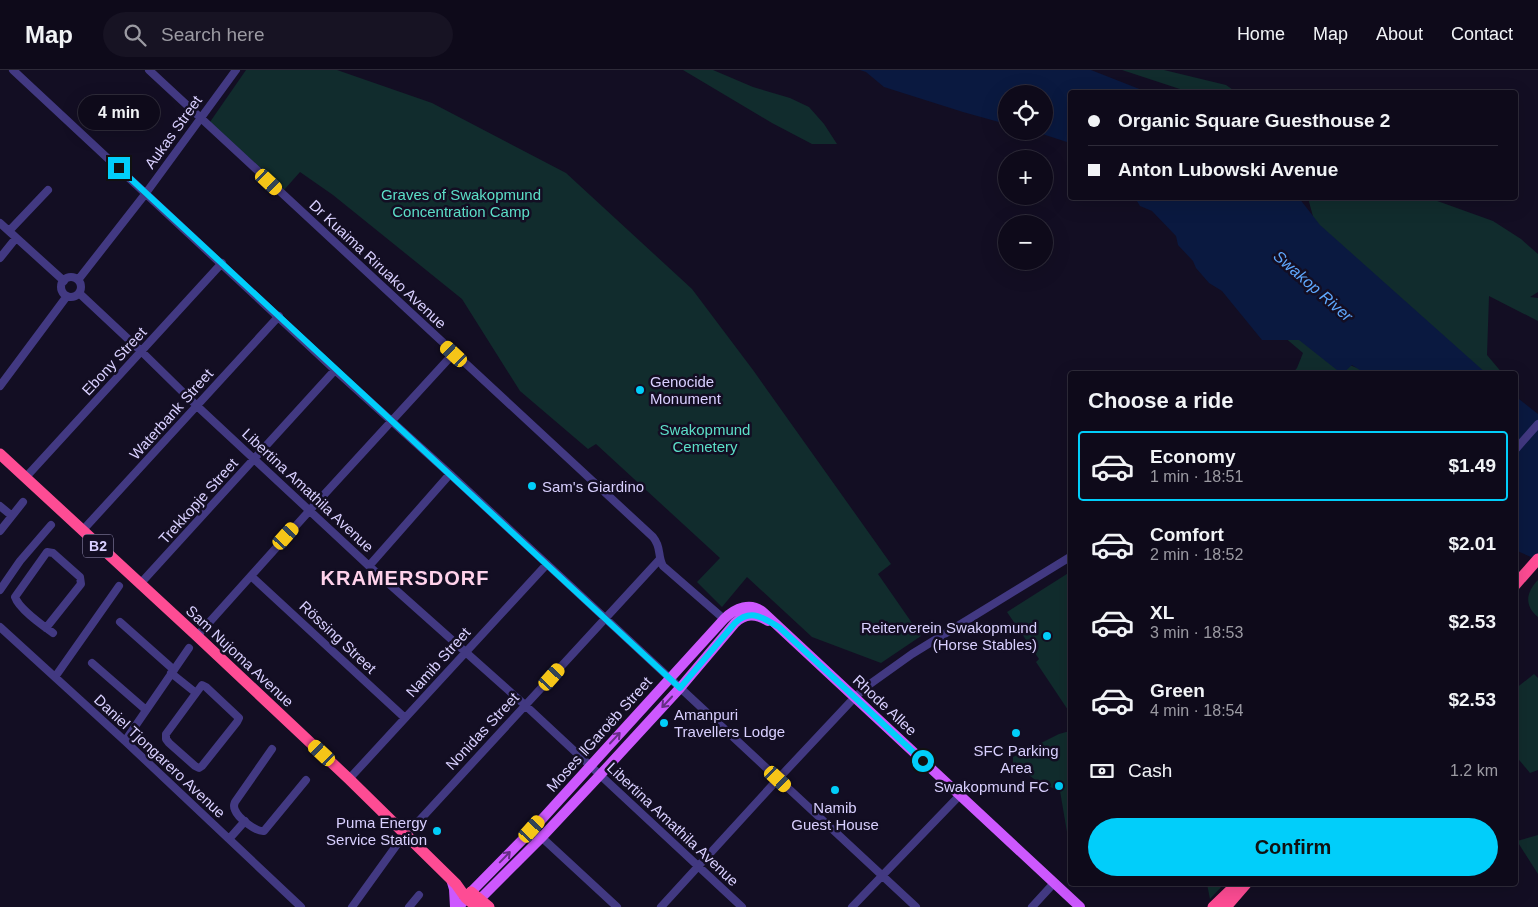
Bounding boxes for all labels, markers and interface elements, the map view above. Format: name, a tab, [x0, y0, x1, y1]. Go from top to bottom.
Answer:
search box	[103, 12, 453, 57]
text: Map	[25, 21, 73, 48]
icon: search	[121, 21, 149, 49]
text: Search here	[161, 24, 265, 45]
text: Home	[1237, 24, 1285, 44]
text: Map	[1313, 24, 1348, 44]
text: About	[1376, 24, 1423, 44]
text: Contact	[1451, 24, 1513, 44]
map controls	[998, 85, 1053, 270]
button: locate	[998, 85, 1053, 140]
street label: Aukas Street	[141, 92, 206, 172]
callout: 4 min	[78, 96, 160, 131]
text: 4 min	[98, 104, 140, 121]
text: Organic Square Guesthouse 2	[1118, 110, 1390, 131]
button: +	[998, 150, 1053, 205]
route end	[108, 157, 130, 179]
text: Anton Lubowski Avenue	[1118, 159, 1338, 180]
car	[252, 166, 285, 198]
park label: Graves of Swakopmund Concentration Camp	[381, 186, 541, 220]
street label: Dr Kuaima Riruako Avenue	[306, 196, 450, 332]
button: −	[998, 215, 1053, 270]
water label: Swakop River	[1270, 247, 1356, 325]
street label: Ebony Street	[78, 323, 150, 399]
car	[437, 338, 470, 370]
street label: Waterbank Street	[126, 365, 217, 463]
place label: Genocide Monument	[650, 373, 722, 407]
marker: Genocide Monument	[634, 384, 646, 396]
text: Choose a ride	[1088, 388, 1233, 413]
park label: Swakopmund Cemetery	[660, 421, 750, 455]
street label: Libertina Amathila Avenue	[239, 425, 377, 555]
icon: car	[1090, 444, 1135, 489]
text: Economy	[1150, 446, 1236, 467]
street label: Trekkopje Street	[155, 454, 242, 547]
text: $1.49	[1448, 455, 1496, 476]
text: 1 min · 18:51	[1150, 468, 1243, 485]
place label: Sam's Giardino	[542, 478, 644, 495]
marker: Sam's Giardino	[526, 480, 538, 492]
car	[270, 520, 301, 552]
icon: car	[1090, 522, 1135, 567]
text: Comfort	[1150, 524, 1224, 545]
text: $2.01	[1448, 533, 1496, 554]
road number: B2	[83, 534, 113, 558]
text: 2 min · 18:52	[1150, 546, 1243, 563]
district label: KRAMERSDORF	[321, 567, 489, 589]
street label: Rössing Street	[296, 597, 380, 677]
icon: car	[1090, 600, 1135, 645]
street label: Sam Nujoma Avenue	[183, 602, 297, 710]
text: XL	[1150, 602, 1174, 623]
text: $2.53	[1448, 611, 1496, 632]
place label: Reiterverein Swakopmund (Horse Stables)	[861, 619, 1037, 653]
street label: Namib Street	[402, 623, 474, 700]
text: 3 min · 18:53	[1150, 624, 1243, 641]
marker: Reiterverein Swakopmund (Horse Stables)	[1041, 630, 1053, 642]
car	[536, 661, 567, 693]
street label: Rhode Allee	[850, 671, 920, 739]
street label: Moses ǁGaroëb Street	[543, 672, 656, 795]
icon: car	[1090, 678, 1135, 723]
text: Green	[1150, 680, 1205, 701]
street label: Nonidas Street	[442, 688, 523, 773]
text: $2.53	[1448, 689, 1496, 710]
street label: Daniel Tjongarero Avenue	[91, 691, 229, 821]
one-way arrow	[661, 695, 673, 708]
text: 4 min · 18:54	[1150, 702, 1243, 719]
place label: Amanpuri Travellers Lodge	[674, 706, 785, 740]
marker: Amanpuri Travellers Lodge	[658, 717, 670, 729]
marker: SFC Parking Area	[1010, 727, 1022, 739]
one-way arrow	[610, 732, 621, 745]
car	[305, 737, 338, 769]
place label: SFC Parking Area	[973, 742, 1059, 776]
route start	[912, 750, 934, 772]
icon: cash	[1088, 757, 1116, 785]
street label: Libertina Amathila Avenue	[604, 759, 742, 889]
text: Cash	[1128, 760, 1172, 781]
text: 1.2 km	[1450, 762, 1498, 779]
car	[761, 763, 794, 795]
place label: Swakopmund FC	[934, 778, 1049, 795]
marker: Swakopmund FC	[1053, 780, 1065, 792]
marker: Namib Guest House	[829, 784, 841, 796]
place label: Namib Guest House	[791, 799, 879, 833]
car	[516, 813, 547, 845]
place label: Puma Energy Service Station	[326, 814, 427, 848]
button: Confirm	[1088, 818, 1498, 876]
marker: Puma Energy Service Station	[431, 825, 443, 837]
one-way arrow	[499, 851, 511, 863]

